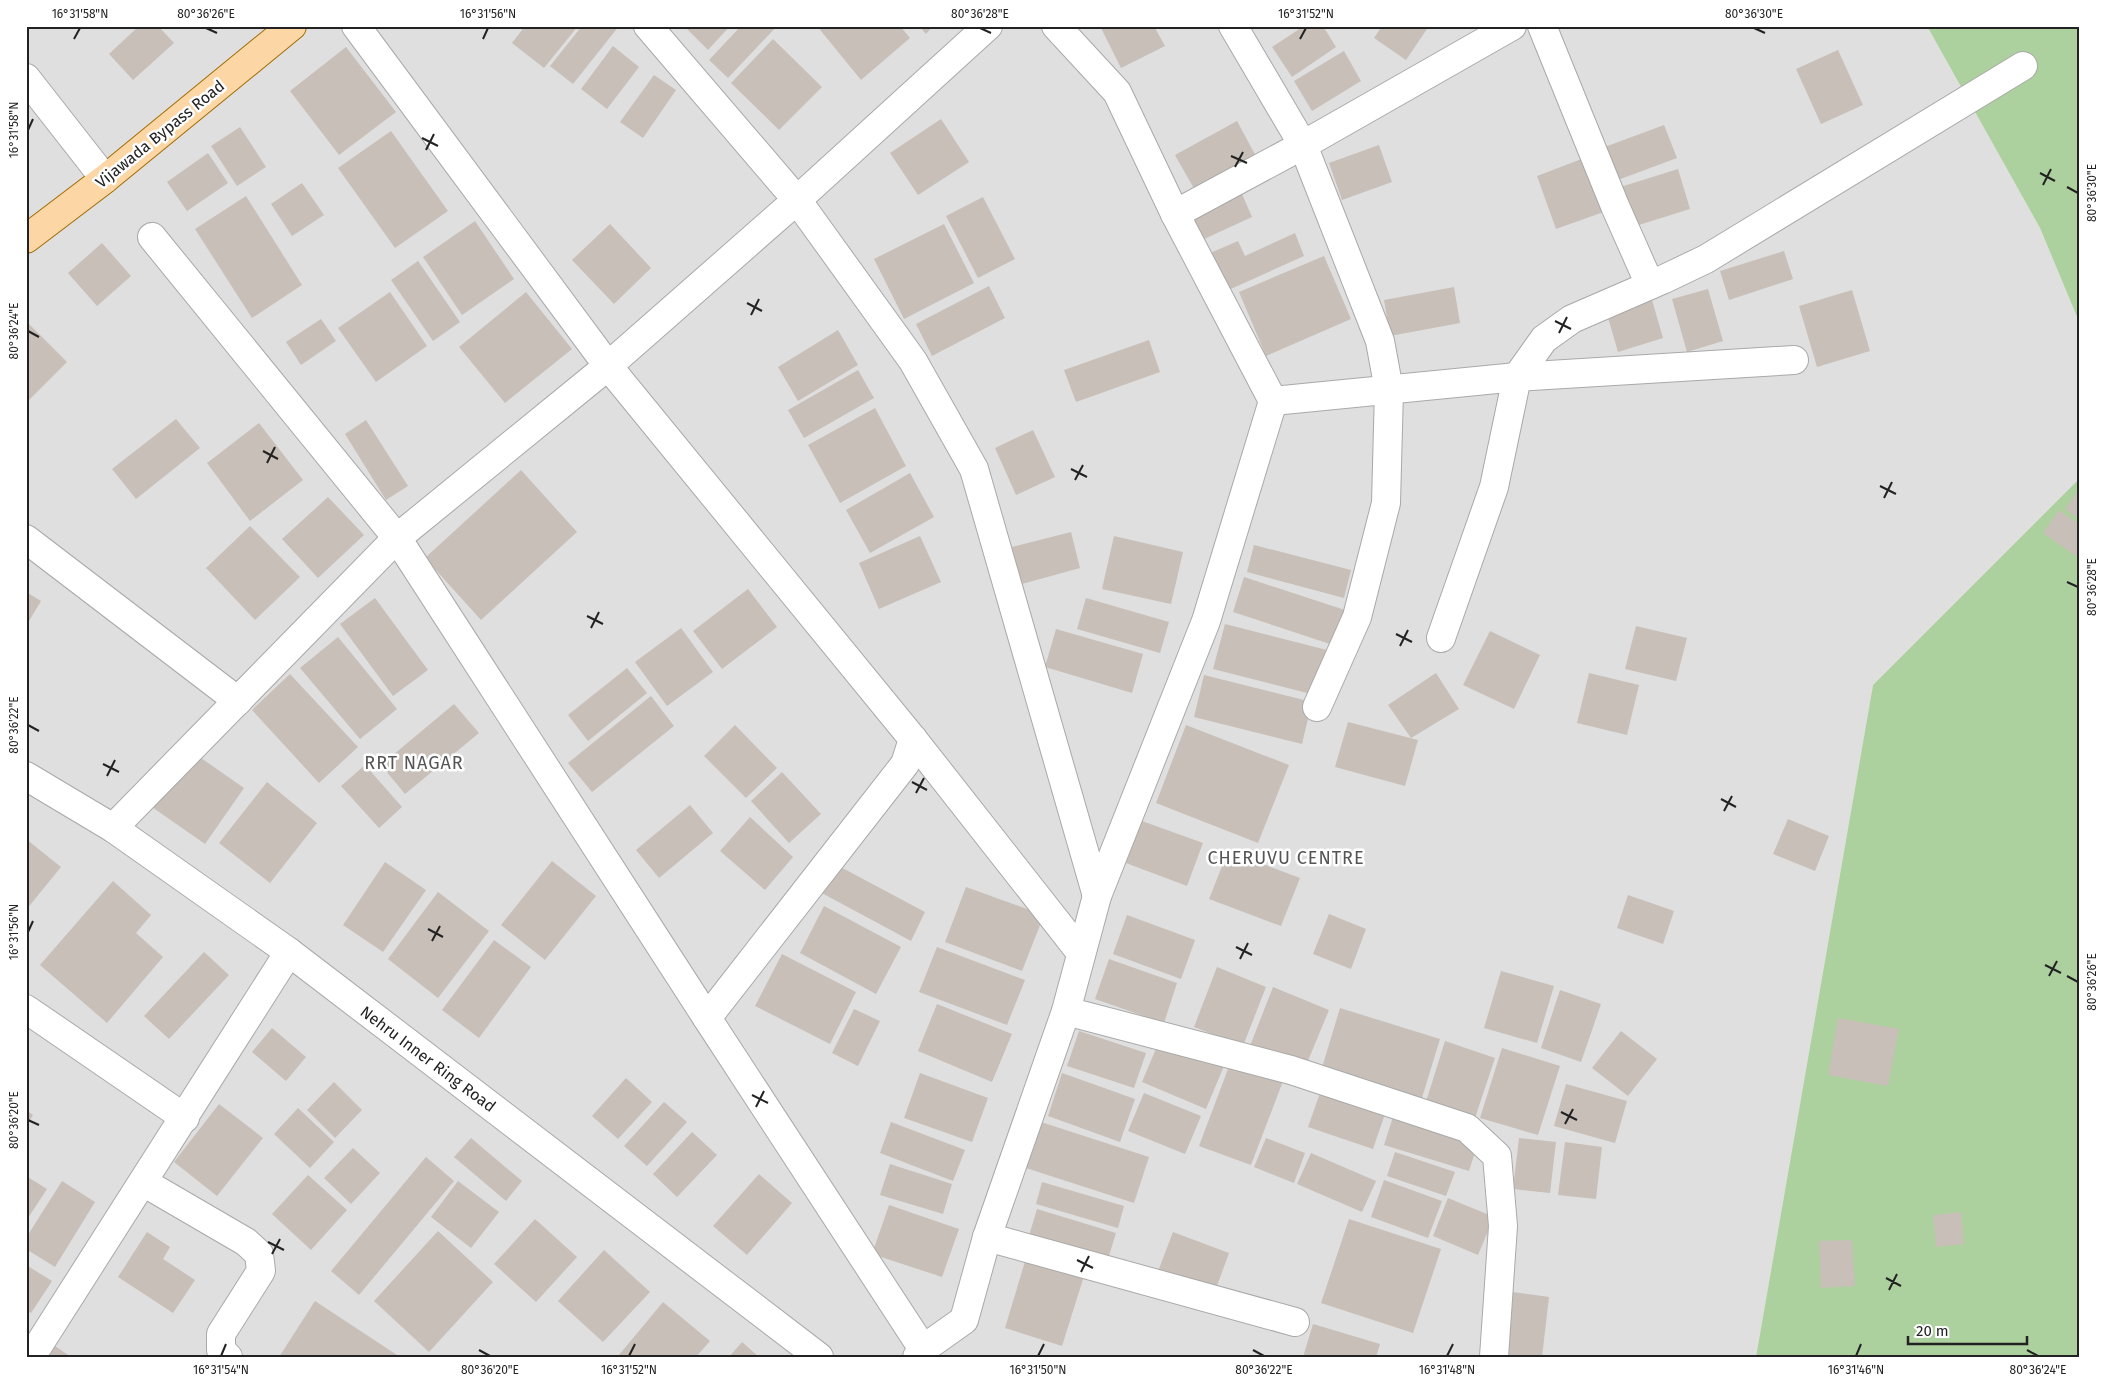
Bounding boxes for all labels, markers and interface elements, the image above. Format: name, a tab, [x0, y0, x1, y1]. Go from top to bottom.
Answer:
text: 16°31'58"N	[52, 7, 108, 21]
text: 80°36'26"E	[177, 7, 235, 21]
text: 16°31'56"N	[460, 7, 516, 21]
text: 80°36'28"E	[951, 7, 1009, 21]
text: 16°31'52"N	[1278, 7, 1334, 21]
text: 80°36'30"E	[1725, 7, 1783, 21]
street label: Vijawada Bypass Road	[92, 76, 228, 192]
text: 16°31'58"N	[7, 102, 21, 158]
text: 80°36'30"E	[2085, 164, 2099, 222]
text: 80°36'24"E	[7, 303, 21, 359]
text: 80°36'28"E	[2085, 558, 2099, 616]
text: 80°36'22"E	[7, 696, 21, 754]
district label: RRT NAGAR	[364, 752, 464, 774]
district label: CHERUVU CENTRE	[1207, 847, 1365, 869]
text: 16°31'56"N	[7, 904, 21, 960]
text: 80°36'26"E	[2085, 953, 2099, 1011]
street label: Nehru Inner Ring Road	[357, 1002, 499, 1116]
text: 80°36'20"E	[7, 1091, 21, 1149]
scale bar	[1908, 1313, 2027, 1345]
text: 20 m	[1916, 1322, 1949, 1340]
text: 16°31'54"N	[193, 1363, 249, 1377]
text: 80°36'20"E	[461, 1363, 519, 1377]
text: 16°31'52"N	[601, 1363, 657, 1377]
text: 16°31'50"N	[1010, 1363, 1066, 1377]
text: 80°36'22"E	[1235, 1363, 1293, 1377]
text: 16°31'48"N	[1419, 1363, 1475, 1377]
text: 16°31'46"N	[1828, 1363, 1884, 1377]
text: 80°36'24"E	[2010, 1363, 2066, 1377]

